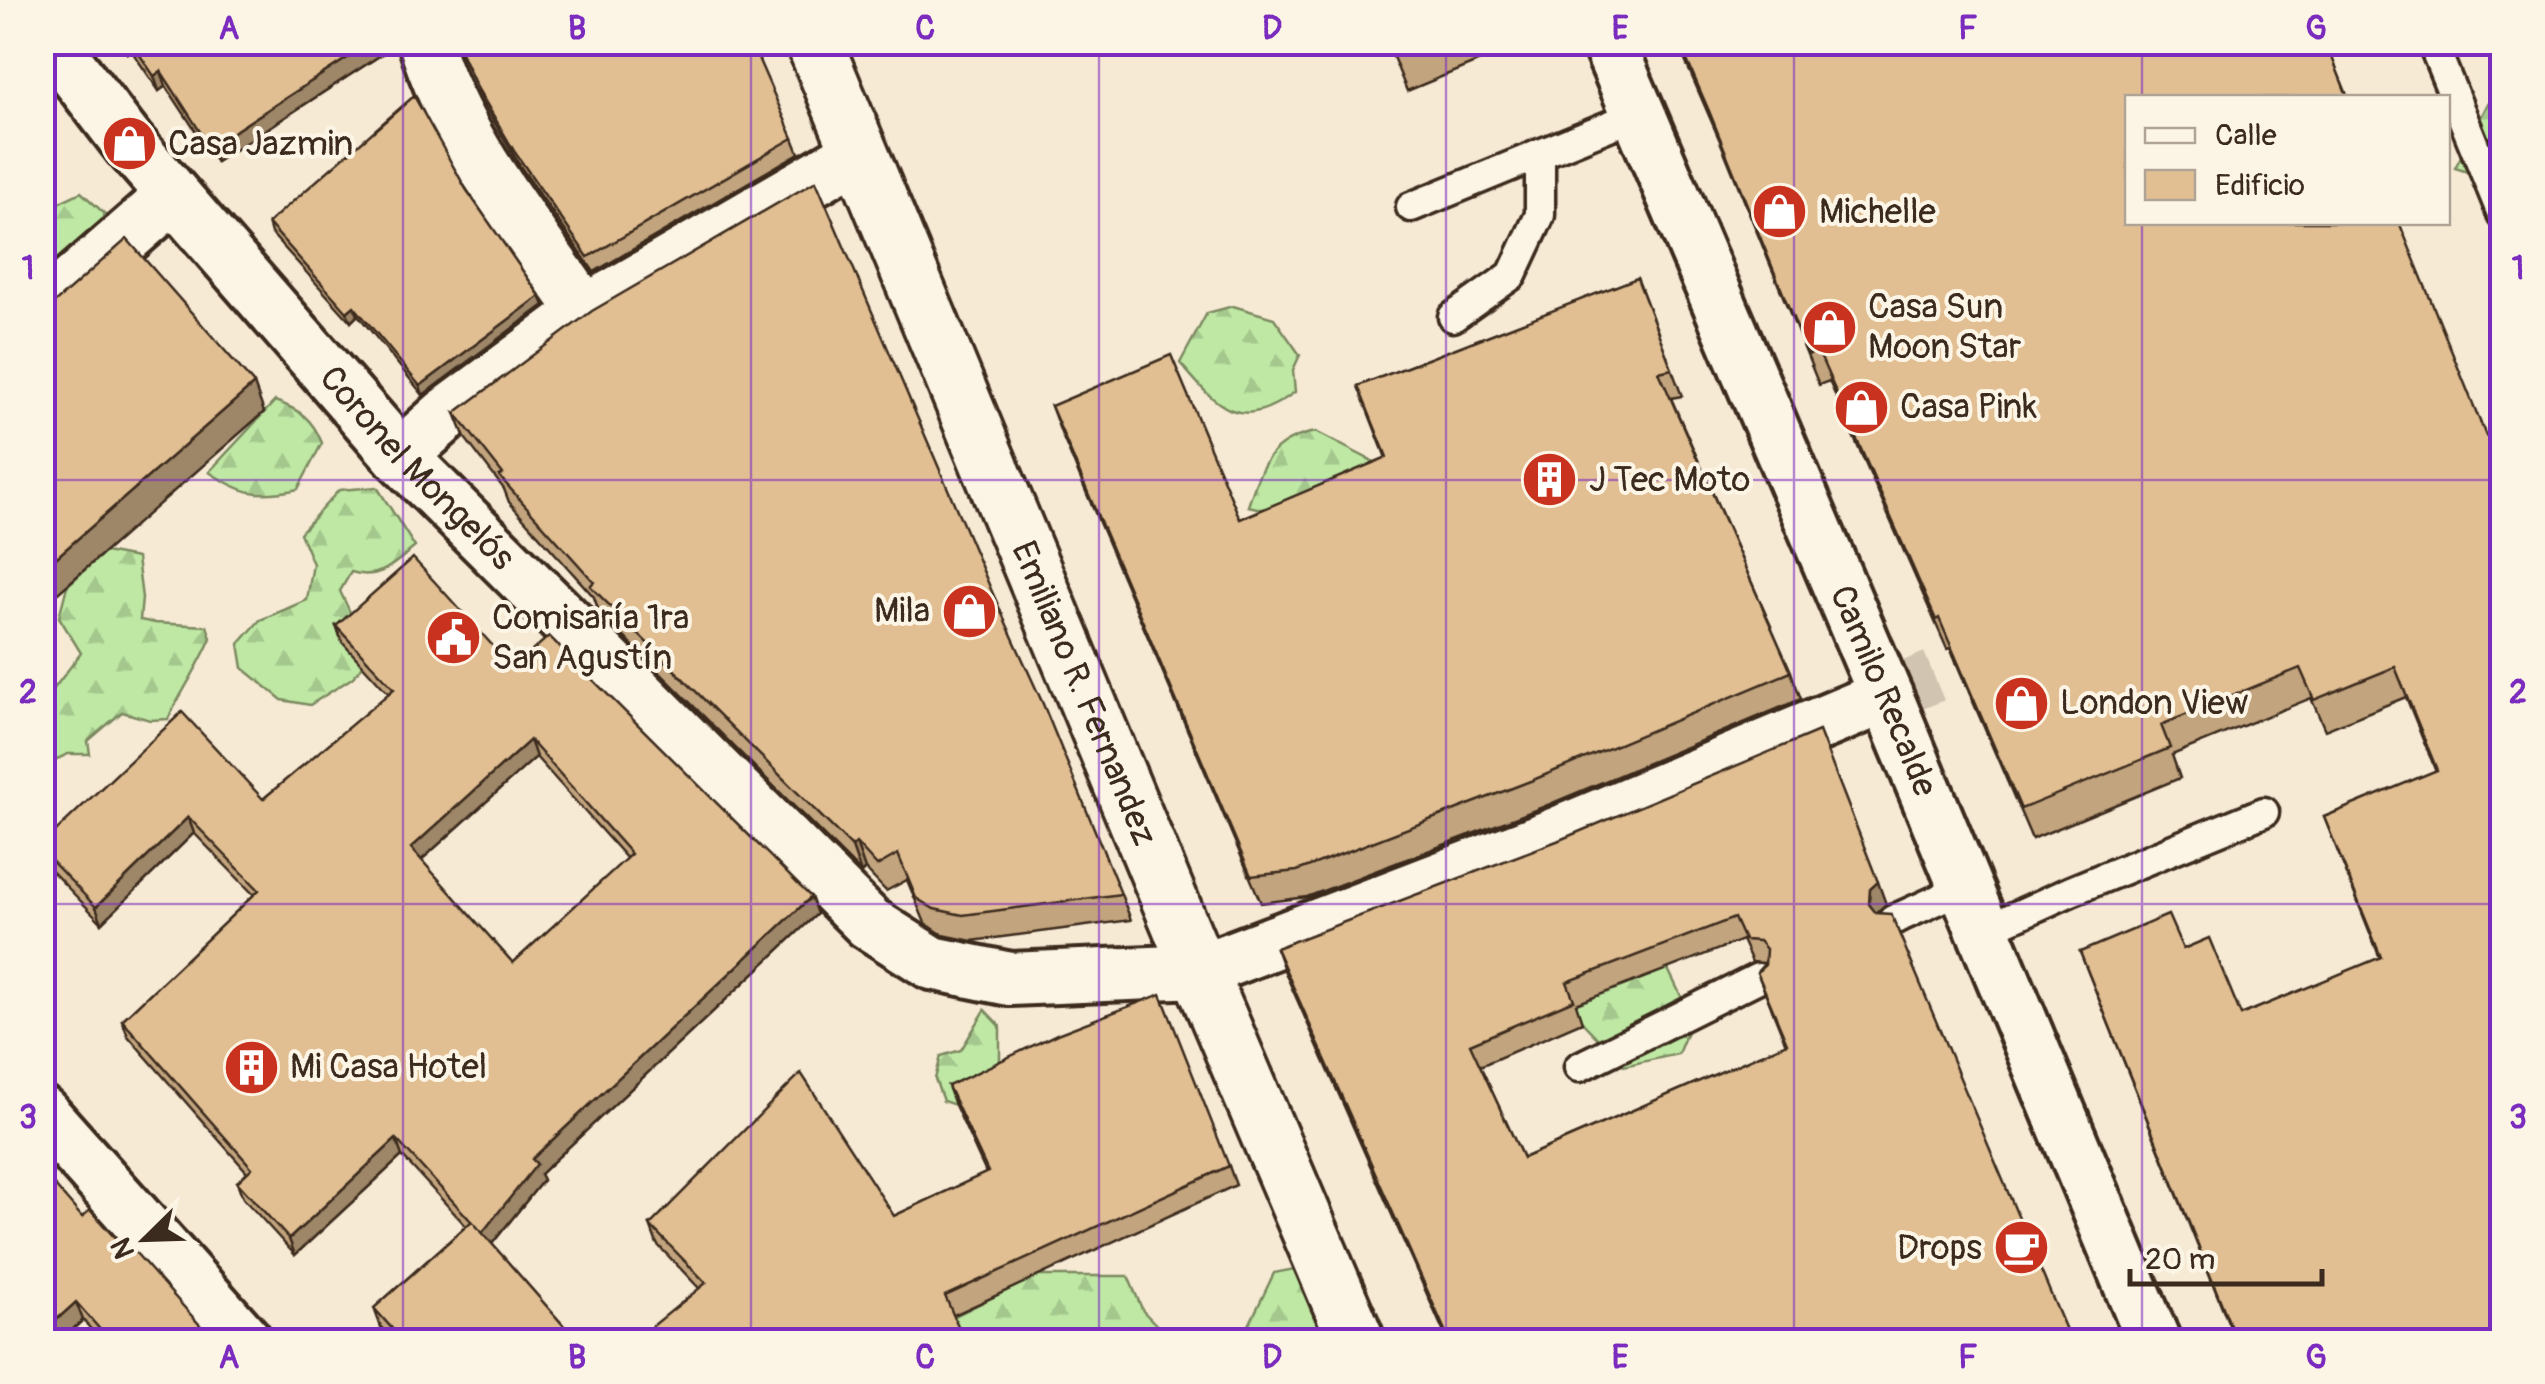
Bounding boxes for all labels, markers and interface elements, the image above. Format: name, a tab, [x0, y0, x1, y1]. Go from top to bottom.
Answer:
text: A	[219, 9, 240, 49]
text: B	[568, 9, 586, 49]
text: C	[915, 9, 935, 49]
text: D	[1262, 9, 1282, 49]
text: E	[1612, 9, 1629, 49]
text: F	[1958, 9, 1978, 49]
text: G	[2305, 9, 2327, 49]
legend	[2125, 95, 2450, 225]
shop icon: Casa Jazmin	[99, 114, 159, 174]
text: Calle	[2215, 117, 2277, 154]
place label: Casa Jazmin	[168, 122, 353, 166]
text: Edificio	[2215, 167, 2305, 204]
shop icon: Michelle	[1750, 182, 1810, 242]
place label: Michelle	[1819, 190, 1936, 234]
text: 1	[22, 249, 34, 289]
text: 1	[2512, 249, 2524, 289]
place label: Casa Sun Moon Star	[1868, 285, 2022, 369]
shop icon: Casa Sun Moon Star	[1799, 297, 1859, 357]
street label: Coronel Mongelós	[310, 357, 524, 580]
shop icon: Casa Pink	[1831, 377, 1891, 437]
place label: Casa Pink	[1900, 385, 2037, 429]
building icon: J Tec Moto	[1520, 450, 1580, 510]
place label: J Tec Moto	[1589, 458, 1750, 502]
street label: Emiliano R. Fernandez	[1001, 535, 1167, 852]
street label: Camilo Recalde	[1820, 579, 1947, 803]
shop icon: Mila	[939, 581, 999, 641]
place label: Mila	[874, 589, 930, 633]
place label: Comisaría 1ra San Agustín	[492, 596, 689, 680]
public building icon: Comisaría 1ra San Agustín	[423, 608, 483, 668]
text: 2	[19, 673, 37, 713]
shop icon: London View	[1991, 673, 2051, 733]
text: 2	[2509, 673, 2527, 713]
place label: London View	[2060, 681, 2249, 725]
building icon: Mi Casa Hotel	[221, 1037, 281, 1097]
place label: Mi Casa Hotel	[290, 1045, 487, 1089]
text: 3	[19, 1098, 37, 1138]
text: 3	[2509, 1098, 2527, 1138]
north arrow	[95, 1189, 195, 1289]
cafe icon: Drops	[1991, 1218, 2051, 1278]
scale bar	[2130, 1224, 2322, 1286]
place label: Drops	[1897, 1226, 1982, 1270]
text: N	[104, 1233, 143, 1264]
text: 20 m	[2145, 1241, 2215, 1278]
text: A	[219, 1338, 240, 1378]
text: B	[568, 1338, 586, 1378]
text: C	[915, 1338, 935, 1378]
text: D	[1262, 1338, 1282, 1378]
text: E	[1612, 1338, 1629, 1378]
text: F	[1958, 1338, 1978, 1378]
text: G	[2305, 1338, 2327, 1378]

